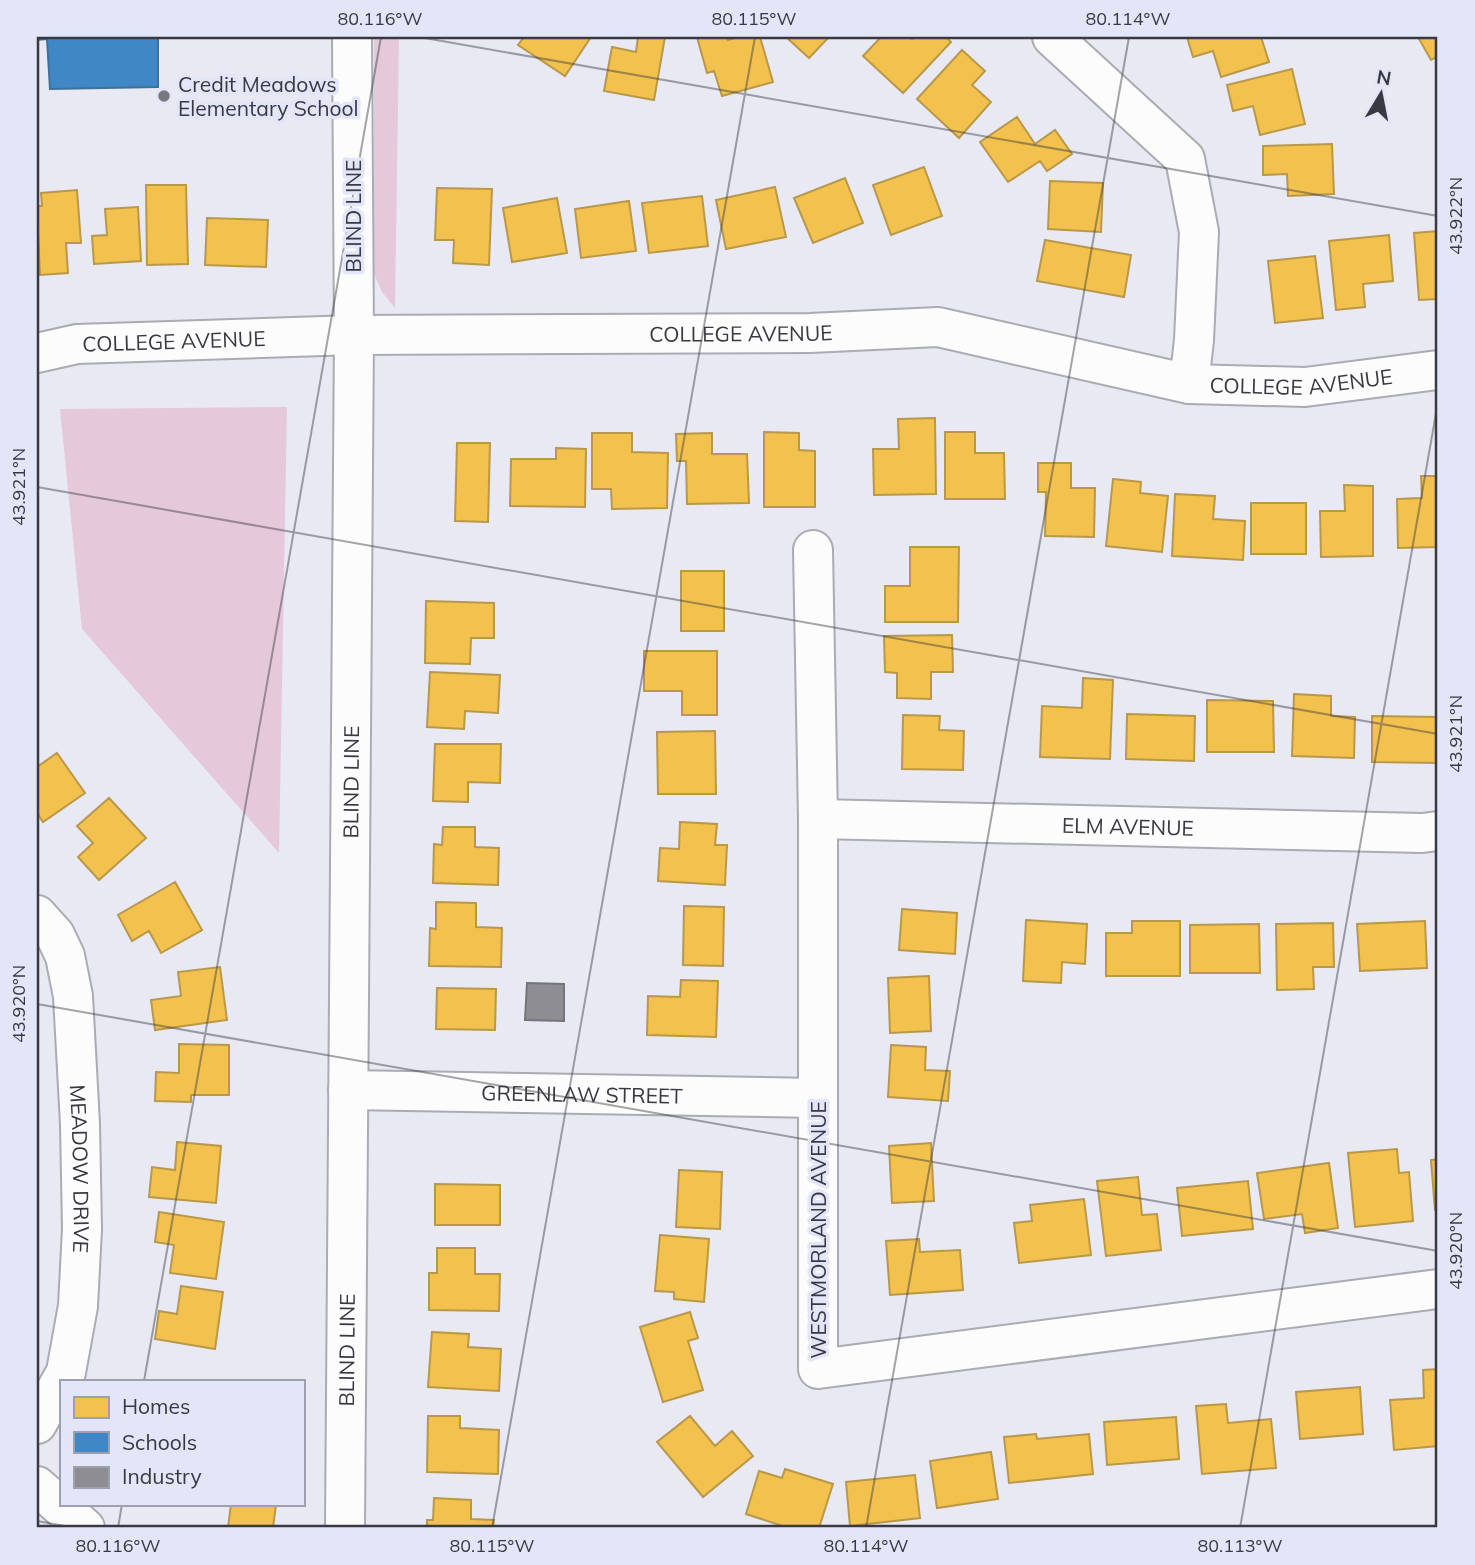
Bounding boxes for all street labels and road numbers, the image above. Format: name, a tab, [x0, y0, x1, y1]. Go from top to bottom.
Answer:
street label: BLIND LINE	[340, 160, 366, 272]
street label: COLLEGE AVENUE	[649, 319, 833, 347]
street label: COLLEGE AVENUE	[82, 325, 266, 357]
street label: COLLEGE AVENUE	[1209, 363, 1394, 400]
street label: BLIND LINE	[337, 725, 364, 839]
street label: ELM AVENUE	[1062, 812, 1194, 841]
street label: GREENLAW STREET	[481, 1079, 683, 1109]
street label: MEADOW DRIVE	[65, 1084, 95, 1254]
street label: WESTMORLAND AVENUE	[805, 1101, 831, 1359]
street label: BLIND LINE	[333, 1293, 360, 1407]

